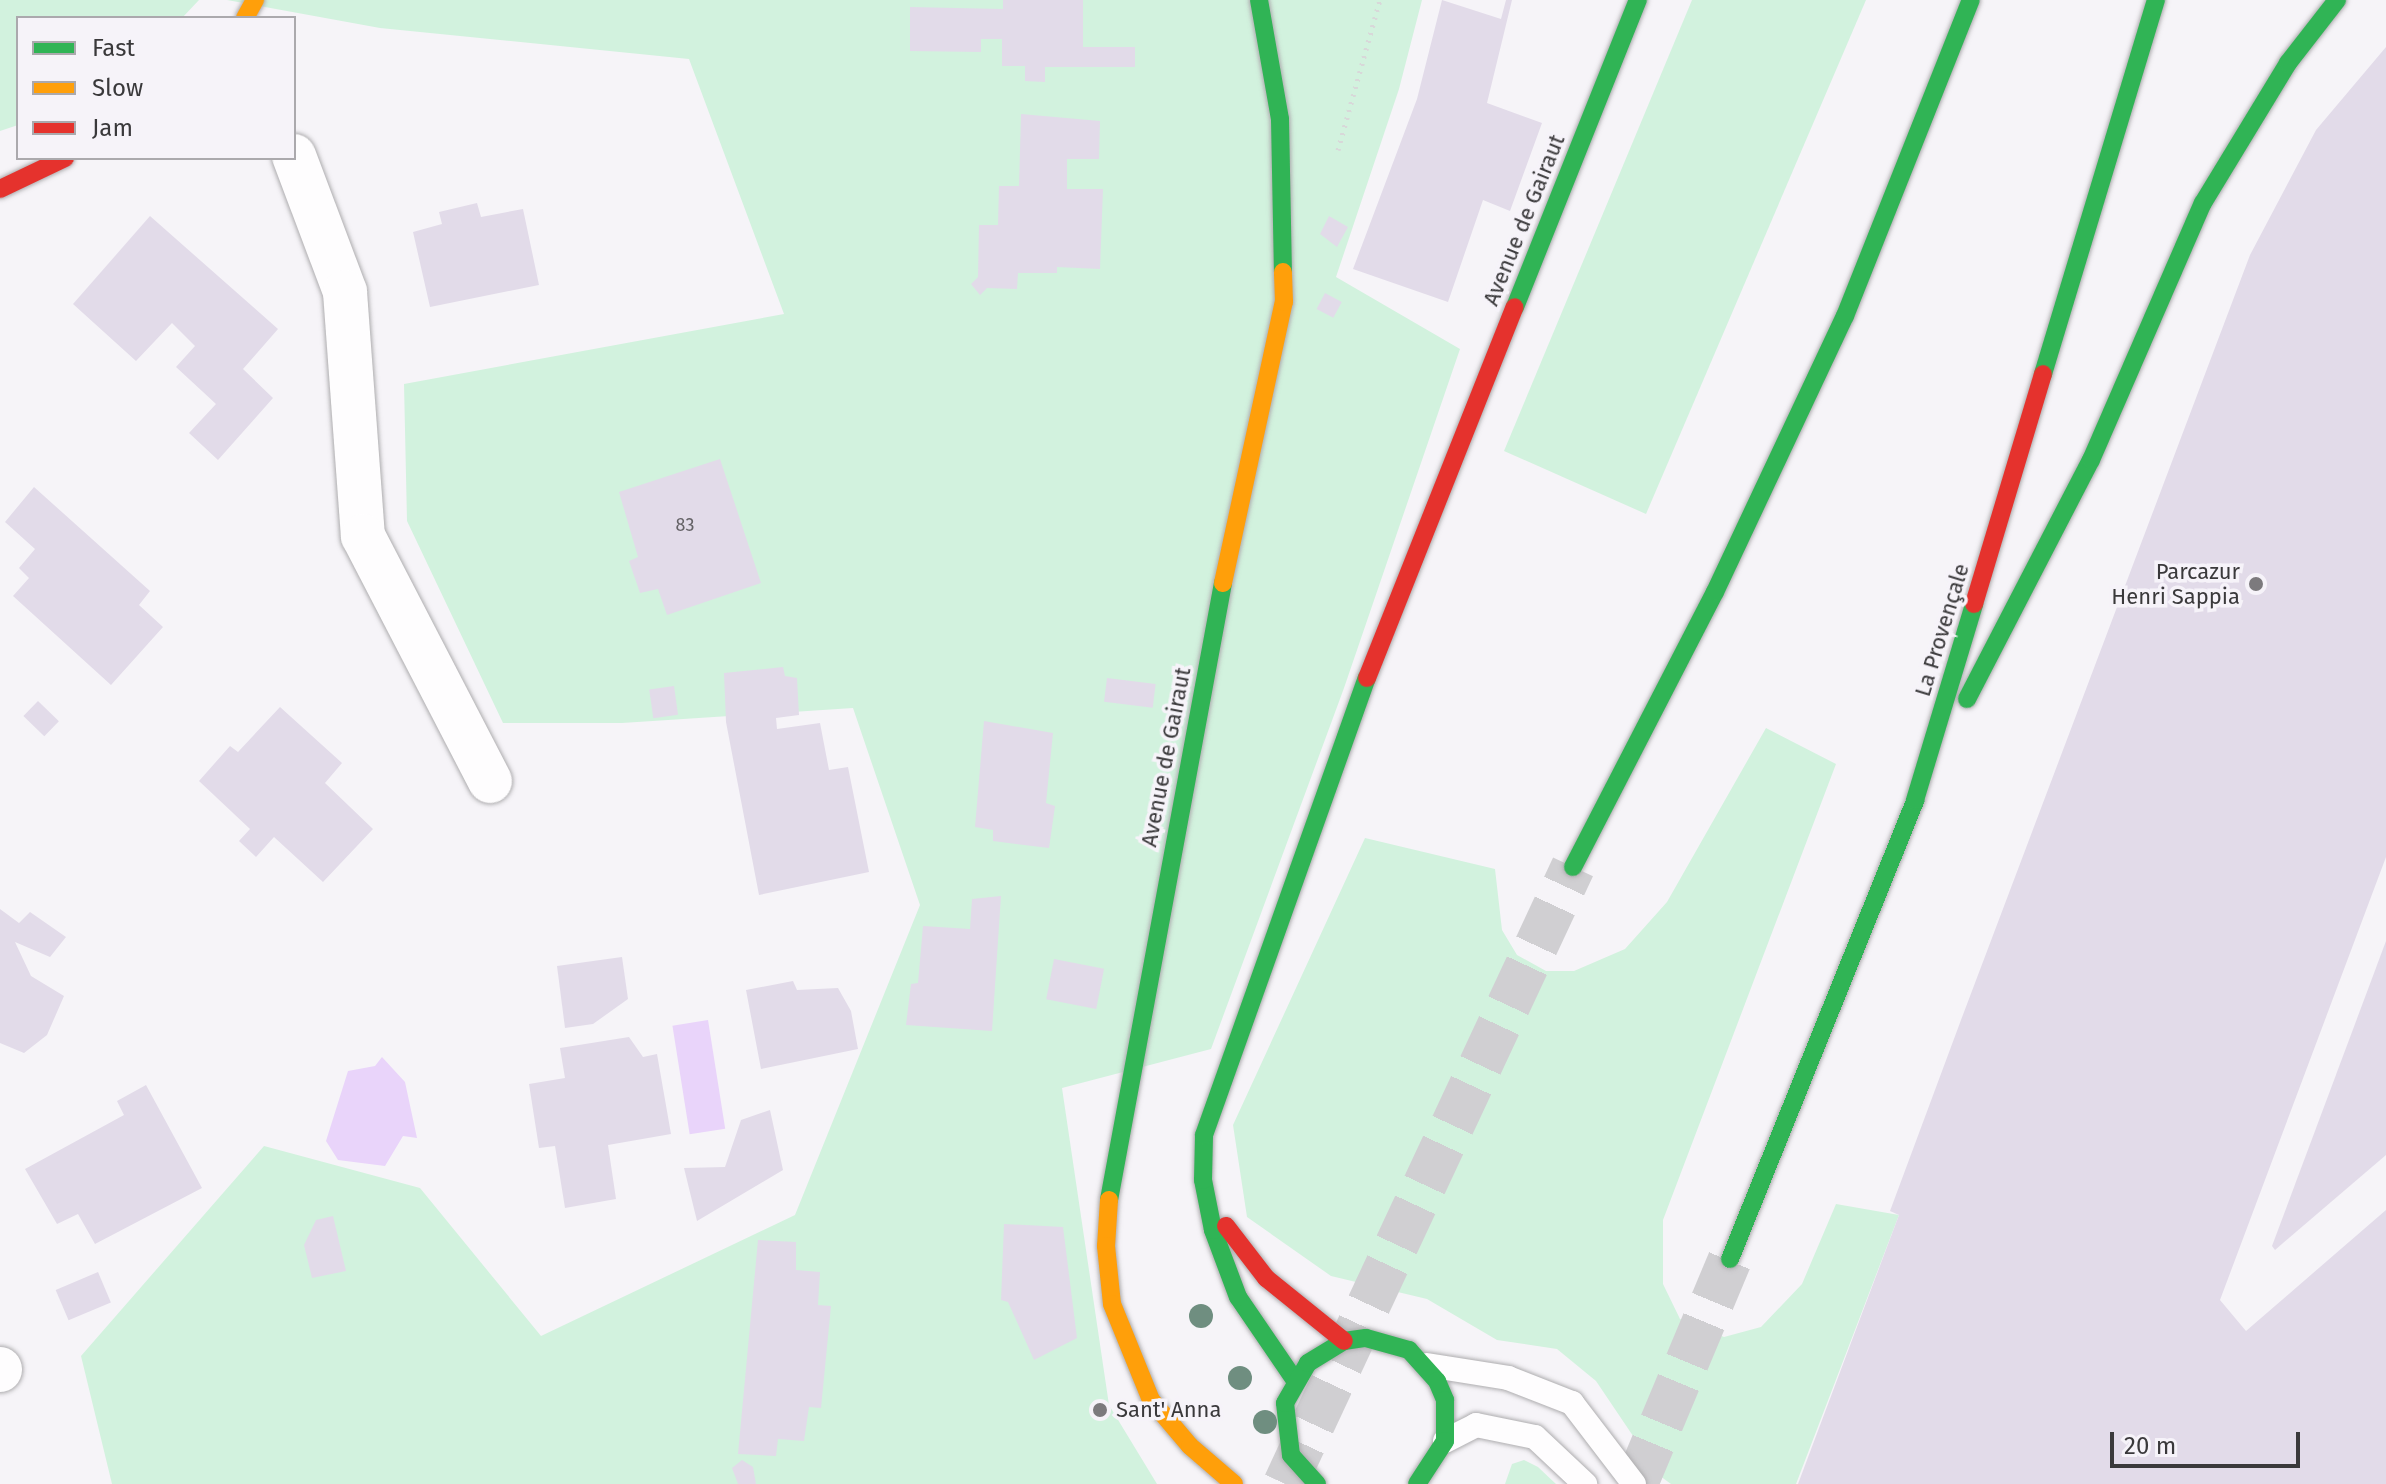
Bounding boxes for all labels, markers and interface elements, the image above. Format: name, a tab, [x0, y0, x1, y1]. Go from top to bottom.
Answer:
legend	[16, 16, 296, 160]
text: Fast	[92, 34, 135, 62]
text: Slow	[92, 74, 143, 102]
text: Jam	[92, 114, 133, 142]
street label: Avenue de Gairaut	[1478, 131, 1570, 309]
house number: 83	[676, 514, 694, 536]
place label: Parcazur Henri Sappia	[2111, 558, 2240, 610]
street label: La Provençale	[1909, 560, 1975, 700]
marker: Parcazur Henri Sappia	[2247, 575, 2265, 593]
street label: Avenue de Gairaut	[1136, 665, 1196, 849]
place label: Sant' Anna	[1116, 1397, 1221, 1423]
marker: Sant' Anna	[1091, 1401, 1109, 1419]
scale bar	[2114, 1416, 2304, 1466]
text: 20 m	[2124, 1432, 2176, 1460]

